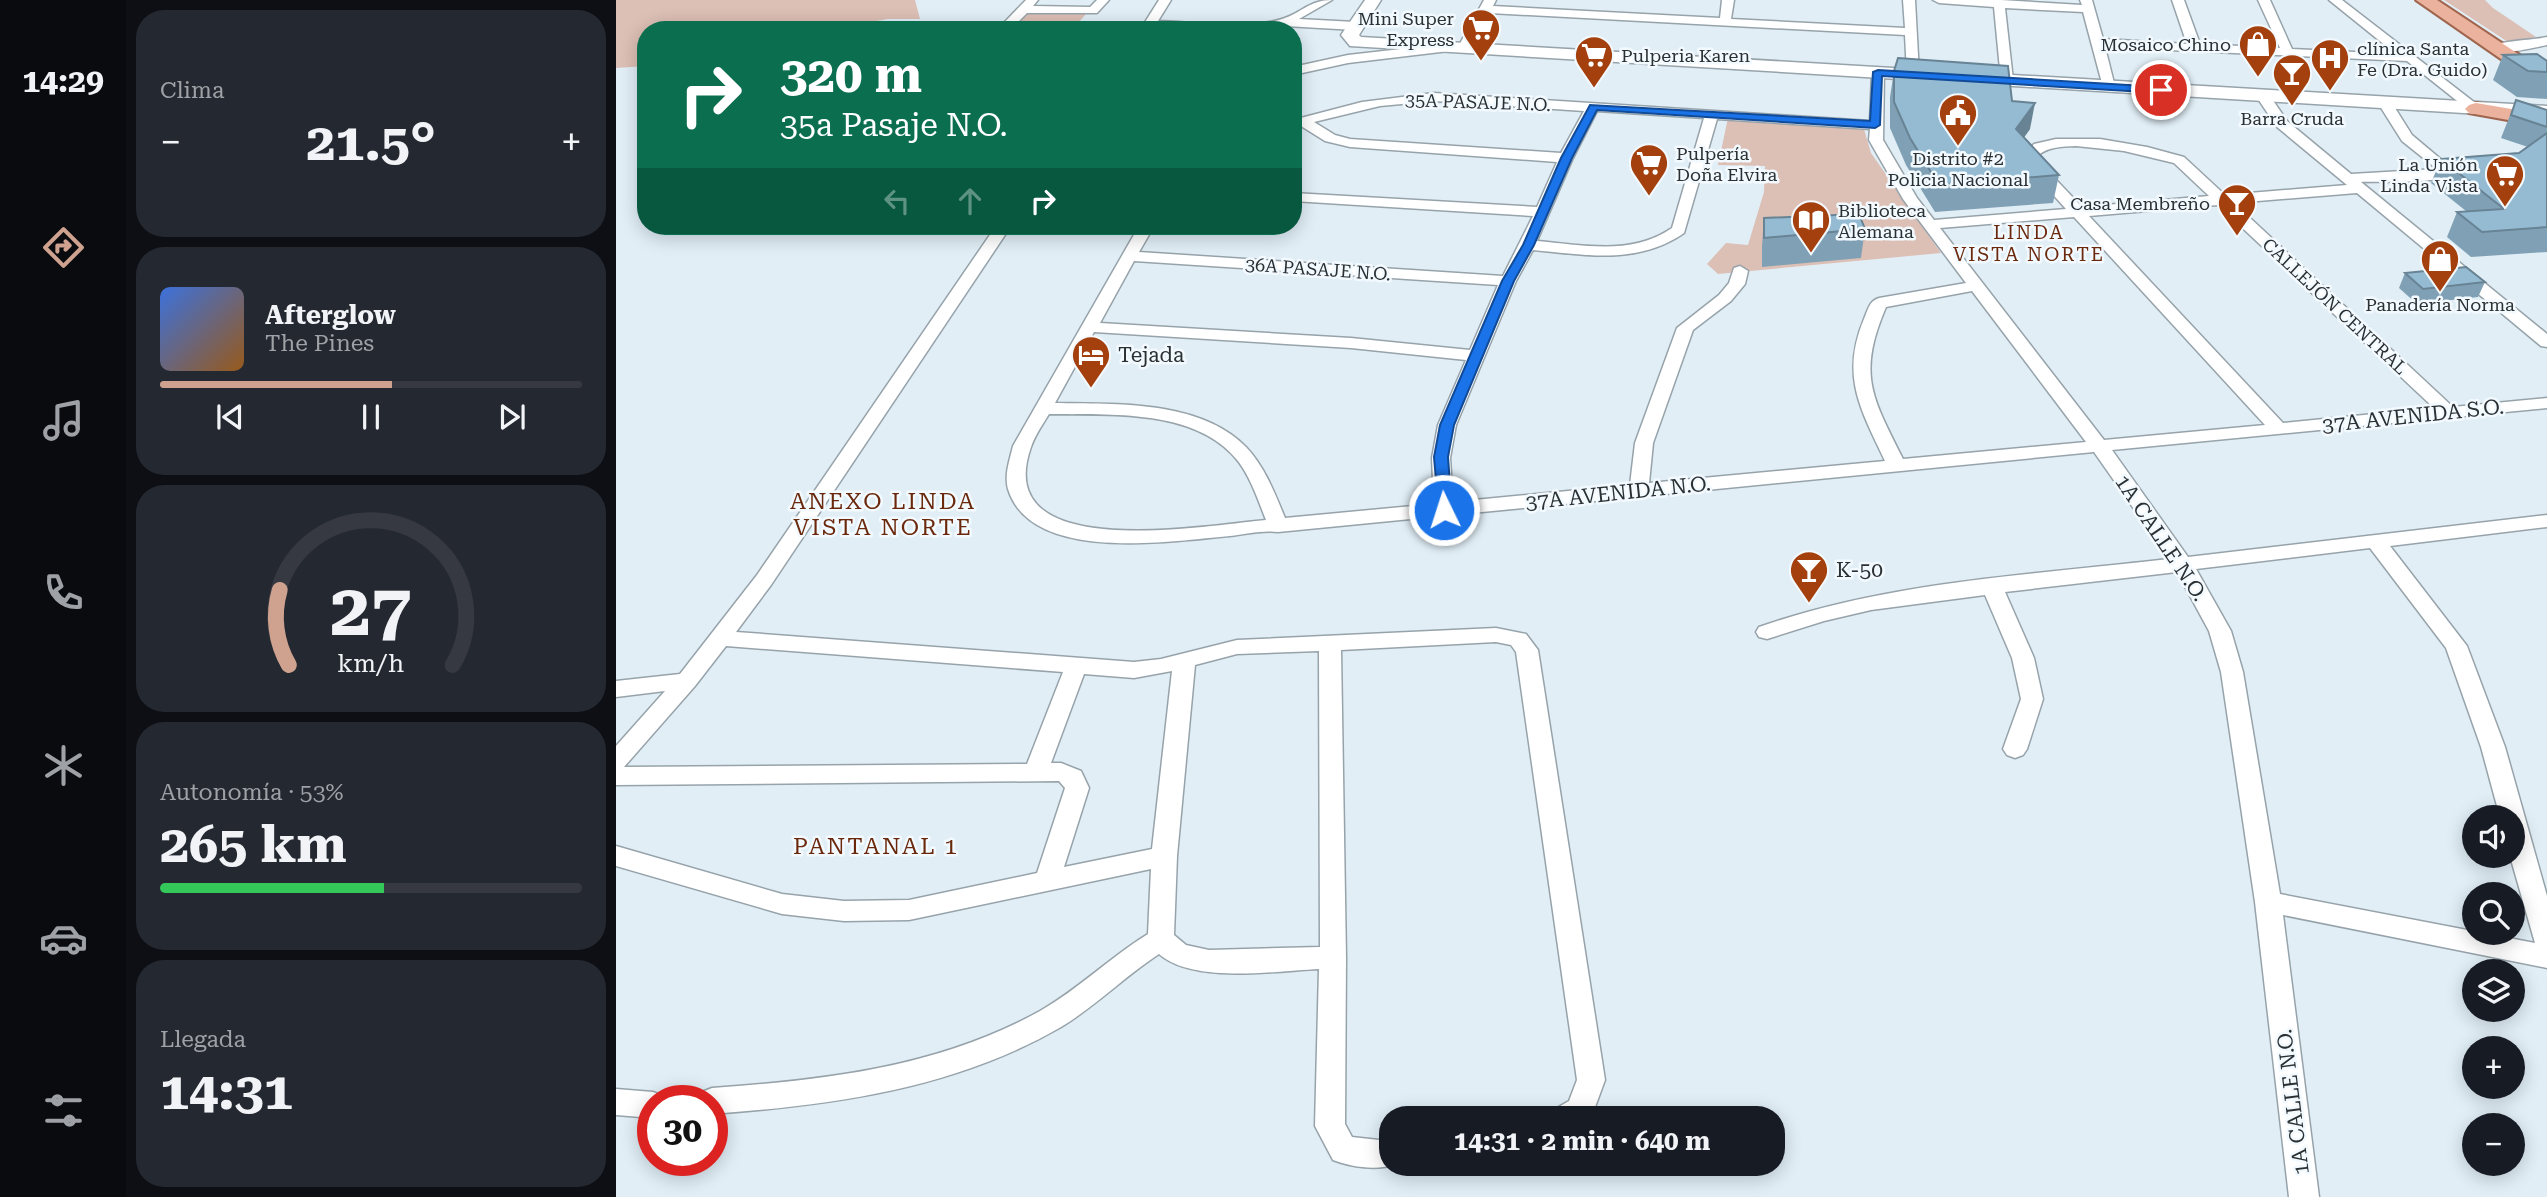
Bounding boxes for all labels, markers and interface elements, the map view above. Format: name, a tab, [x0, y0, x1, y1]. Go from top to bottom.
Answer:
supermarket icon: Mini Super Express	[1460, 7, 1502, 62]
place label: Mini Super Express	[1358, 8, 1454, 50]
shop icon: Mosaico Chino	[2237, 23, 2279, 78]
supermarket icon: Pulperia Karen	[1573, 34, 1615, 89]
place label: Mosaico Chino	[2100, 34, 2231, 55]
hospital icon: clínica Santa Fe (Dra. Guido)	[2309, 37, 2351, 92]
place label: clínica Santa Fe (Dra. Guido)	[2357, 38, 2487, 80]
place label: Pulperia Karen	[1621, 45, 1750, 66]
text: 320 m	[780, 47, 922, 104]
icon: right	[665, 49, 756, 140]
bar icon: Barra Cruda	[2271, 52, 2313, 107]
pin	[2131, 60, 2191, 120]
text: 14:29	[22, 62, 104, 100]
icon: arrive	[2142, 71, 2180, 109]
text: Clima	[160, 77, 224, 104]
street label: 35A PASAJE N.O.	[1405, 89, 1551, 115]
public building icon: Distrito #2 Policia Nacional	[1937, 92, 1979, 147]
text: 35a Pasaje N.O.	[780, 106, 1008, 144]
place label: Barra Cruda	[2240, 108, 2344, 129]
text: 21.5°	[306, 112, 436, 173]
text: −	[160, 120, 181, 164]
text: +	[561, 120, 582, 164]
supermarket icon: Pulpería Doña Elvira	[1628, 142, 1670, 197]
place label: Pulpería Doña Elvira	[1676, 143, 1777, 185]
place label: Distrito #2 Policia Nacional	[1887, 148, 2029, 190]
supermarket icon: La Unión Linda Vista	[2484, 153, 2526, 208]
place label: La Unión Linda Vista	[2380, 154, 2478, 196]
icon: left	[878, 182, 916, 220]
icon: ahead	[951, 182, 989, 220]
icon: right	[1024, 182, 1062, 220]
bar icon: Casa Membreño	[2216, 182, 2258, 237]
place label: Casa Membreño	[2070, 193, 2210, 214]
library icon: Biblioteca Alemana	[1790, 199, 1832, 254]
place label: Biblioteca Alemana	[1838, 200, 1926, 242]
district label: LINDA VISTA NORTE	[1953, 221, 2105, 266]
icon: directions	[39, 223, 88, 272]
street label: CALLEJÓN CENTRAL	[2258, 234, 2412, 378]
shop icon: Panadería Norma	[2419, 238, 2461, 293]
street label: 36A PASAJE N.O.	[1244, 253, 1392, 285]
place label: Panadería Norma	[2365, 294, 2515, 315]
text: Afterglow	[265, 300, 396, 330]
text: The Pines	[265, 330, 374, 357]
hotel icon: Tejada	[1070, 334, 1112, 389]
place label: Tejada	[1118, 343, 1185, 367]
street label: 37A AVENIDA S.O.	[2321, 395, 2505, 437]
icon: music	[39, 396, 88, 445]
icon: previous	[211, 398, 249, 436]
icon: pause	[352, 398, 390, 436]
icon: next	[493, 398, 531, 436]
street label: 1A CALLE N.O.	[2110, 470, 2212, 606]
street label: 37A AVENIDA N.O.	[1524, 471, 1712, 515]
position arrow	[1407, 473, 1481, 547]
district label: ANEXO LINDA VISTA NORTE	[790, 488, 976, 541]
bar icon: K-50	[1788, 549, 1830, 604]
place label: K-50	[1836, 558, 1883, 582]
icon: phone	[39, 568, 88, 617]
text: 27	[330, 568, 412, 653]
text: km/h	[338, 648, 404, 677]
icon: climate	[39, 741, 88, 790]
text: Autonomía · 53%	[160, 779, 344, 806]
map controls	[2462, 805, 2525, 1176]
button: sound	[2462, 805, 2525, 868]
text: 265 km	[160, 814, 347, 875]
district label: PANTANAL 1	[793, 833, 959, 860]
button: search	[2462, 882, 2525, 945]
icon: car	[39, 914, 88, 963]
button: layers	[2462, 959, 2525, 1022]
text: Llegada	[160, 1026, 246, 1053]
street label: 1A CALLE N.O.	[2272, 1028, 2314, 1176]
button: +	[2462, 1036, 2525, 1099]
text: 14:31	[160, 1061, 293, 1122]
speed limit sign: 30	[637, 1085, 728, 1176]
icon: filters	[39, 1086, 88, 1135]
button: −	[2462, 1113, 2525, 1176]
text: 14:31 · 2 min · 640 m	[1454, 1126, 1710, 1156]

